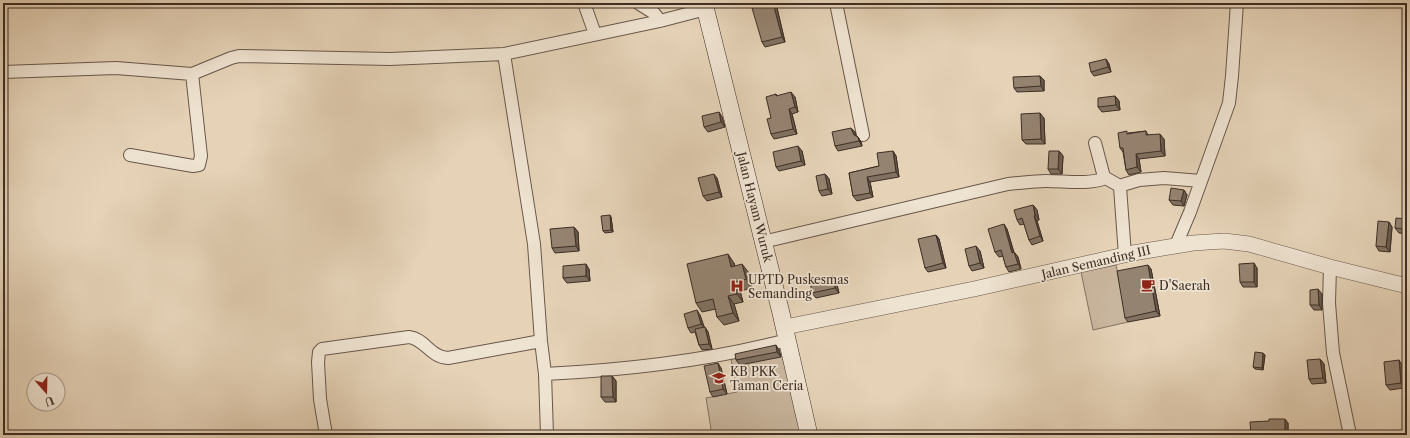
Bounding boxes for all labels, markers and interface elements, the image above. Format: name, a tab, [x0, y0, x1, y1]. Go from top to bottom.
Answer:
street label: Jalan Hayam Wuruk	[734, 148, 776, 265]
street label: Jalan Semanding III	[1038, 242, 1152, 282]
place label: UPTD Puskesmas Semanding	[748, 272, 849, 301]
cafe icon: D'Saerah	[1140, 277, 1156, 293]
hospital icon: UPTD Puskesmas Semanding	[729, 278, 745, 294]
place label: D'Saerah	[1159, 278, 1211, 293]
place label: KB PKK Taman Ceria	[730, 364, 804, 393]
school or university icon: KB PKK Taman Ceria	[711, 370, 727, 386]
north arrow	[26, 372, 66, 412]
text: U	[43, 393, 56, 410]

